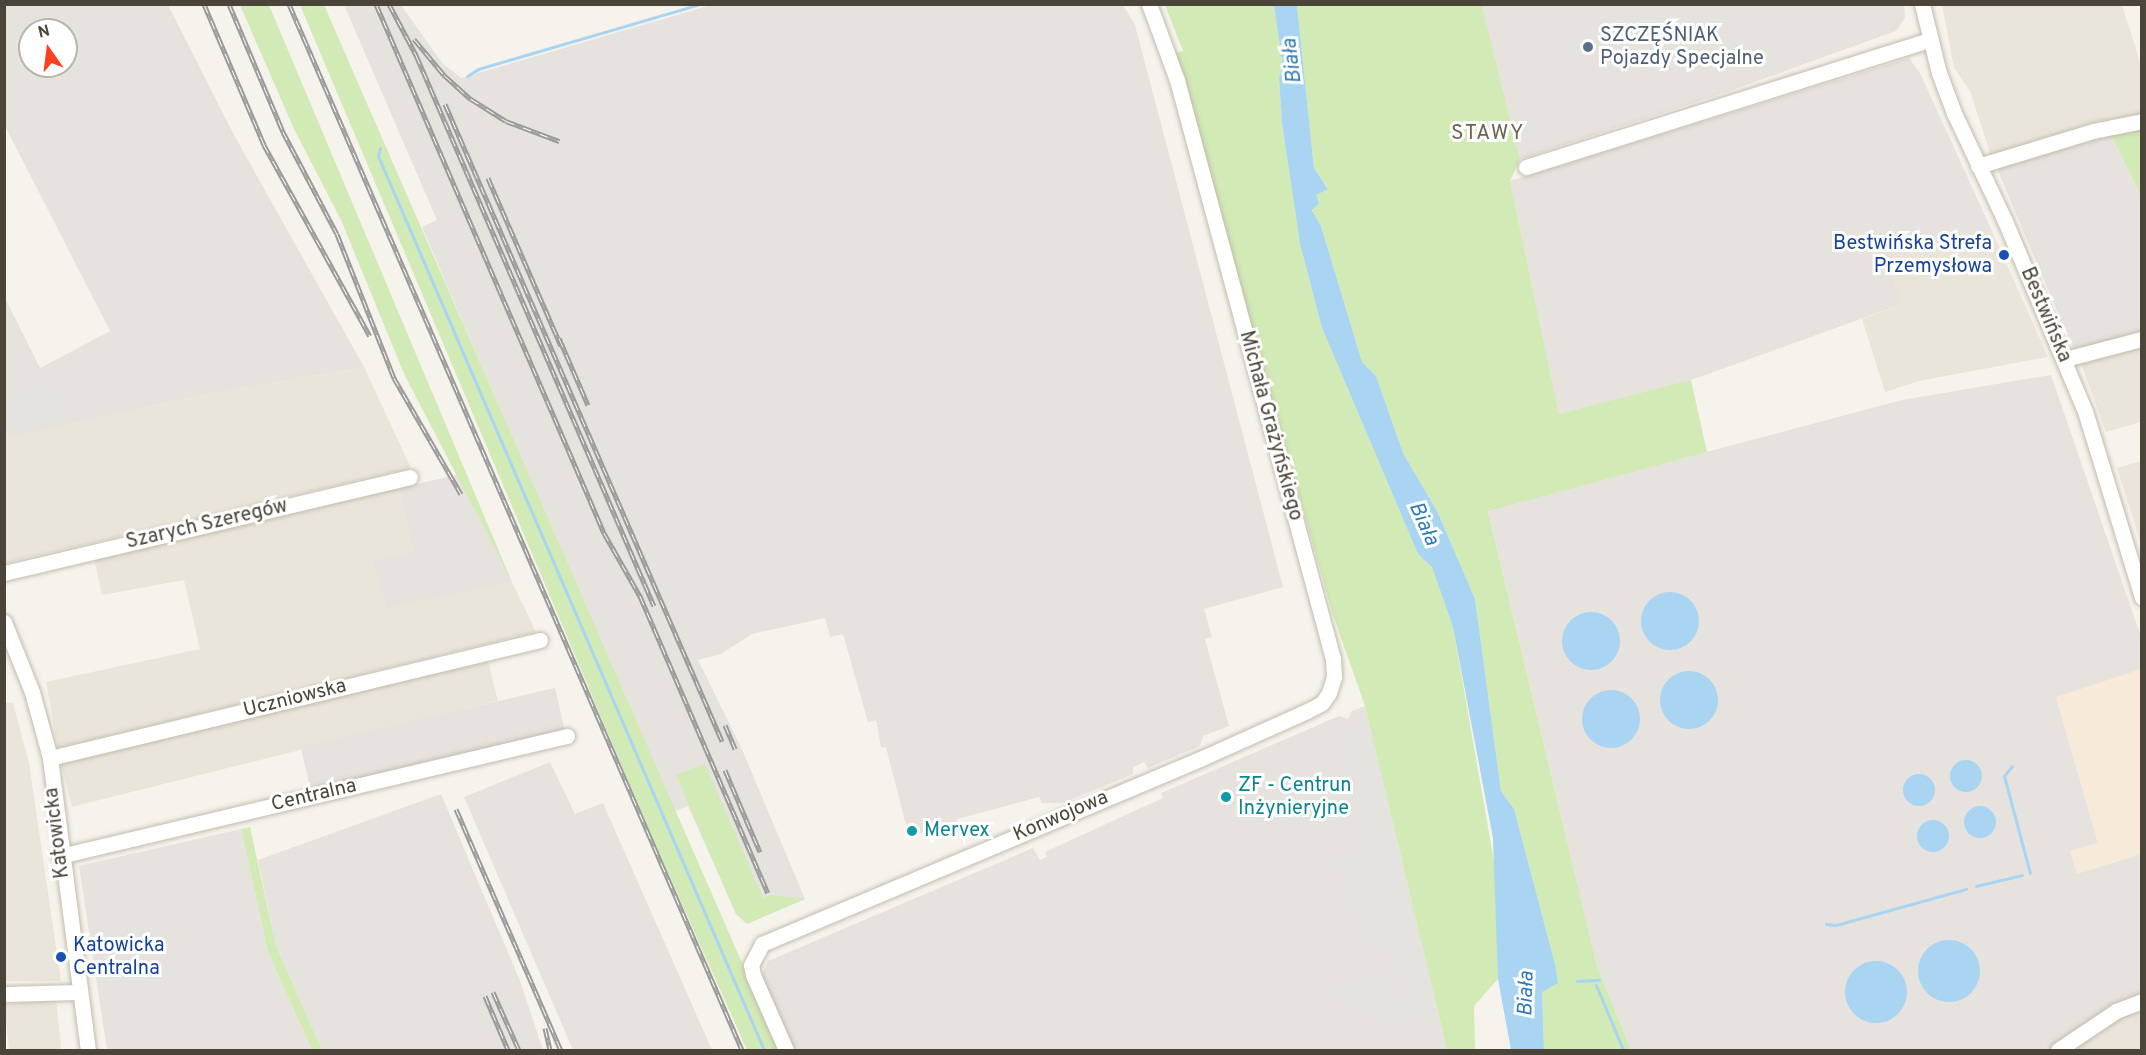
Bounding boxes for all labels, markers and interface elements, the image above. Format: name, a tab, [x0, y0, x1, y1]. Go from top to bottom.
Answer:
north arrow	[18, 18, 78, 78]
text: N	[36, 21, 52, 44]
place label: SZCZĘŚNIAK Pojazdy Specjalne	[1600, 24, 1764, 71]
water label: Biała	[1278, 37, 1308, 85]
marker: SZCZĘŚNIAK Pojazdy Specjalne	[1581, 40, 1595, 54]
district label: STAWY	[1451, 121, 1525, 147]
place label: Bestwińska Strefa Przemysłowa	[1833, 232, 1992, 279]
marker: Bestwińska Strefa Przemysłowa	[1997, 248, 2011, 262]
street label: Bestwińska	[2014, 264, 2076, 366]
street label: Michała Grażyńskiego	[1233, 328, 1307, 524]
street label: Szarych Szeregów	[124, 495, 290, 555]
water label: Biała	[1402, 498, 1444, 550]
street label: Uczniowska	[241, 675, 349, 723]
place label: ZF - Centrun Inżynieryjne	[1238, 774, 1352, 821]
street label: Centralna	[269, 775, 359, 817]
street label: Katowicka	[41, 786, 75, 880]
street label: Konwojowa	[1010, 786, 1112, 848]
marker: ZF - Centrun Inżynieryjne	[1219, 790, 1233, 804]
place label: Mervex	[924, 819, 990, 843]
marker: Mervex	[905, 824, 919, 838]
place label: Katowicka Centralna	[73, 934, 164, 981]
marker: Katowicka Centralna	[54, 950, 68, 964]
water label: Biała	[1514, 971, 1540, 1017]

